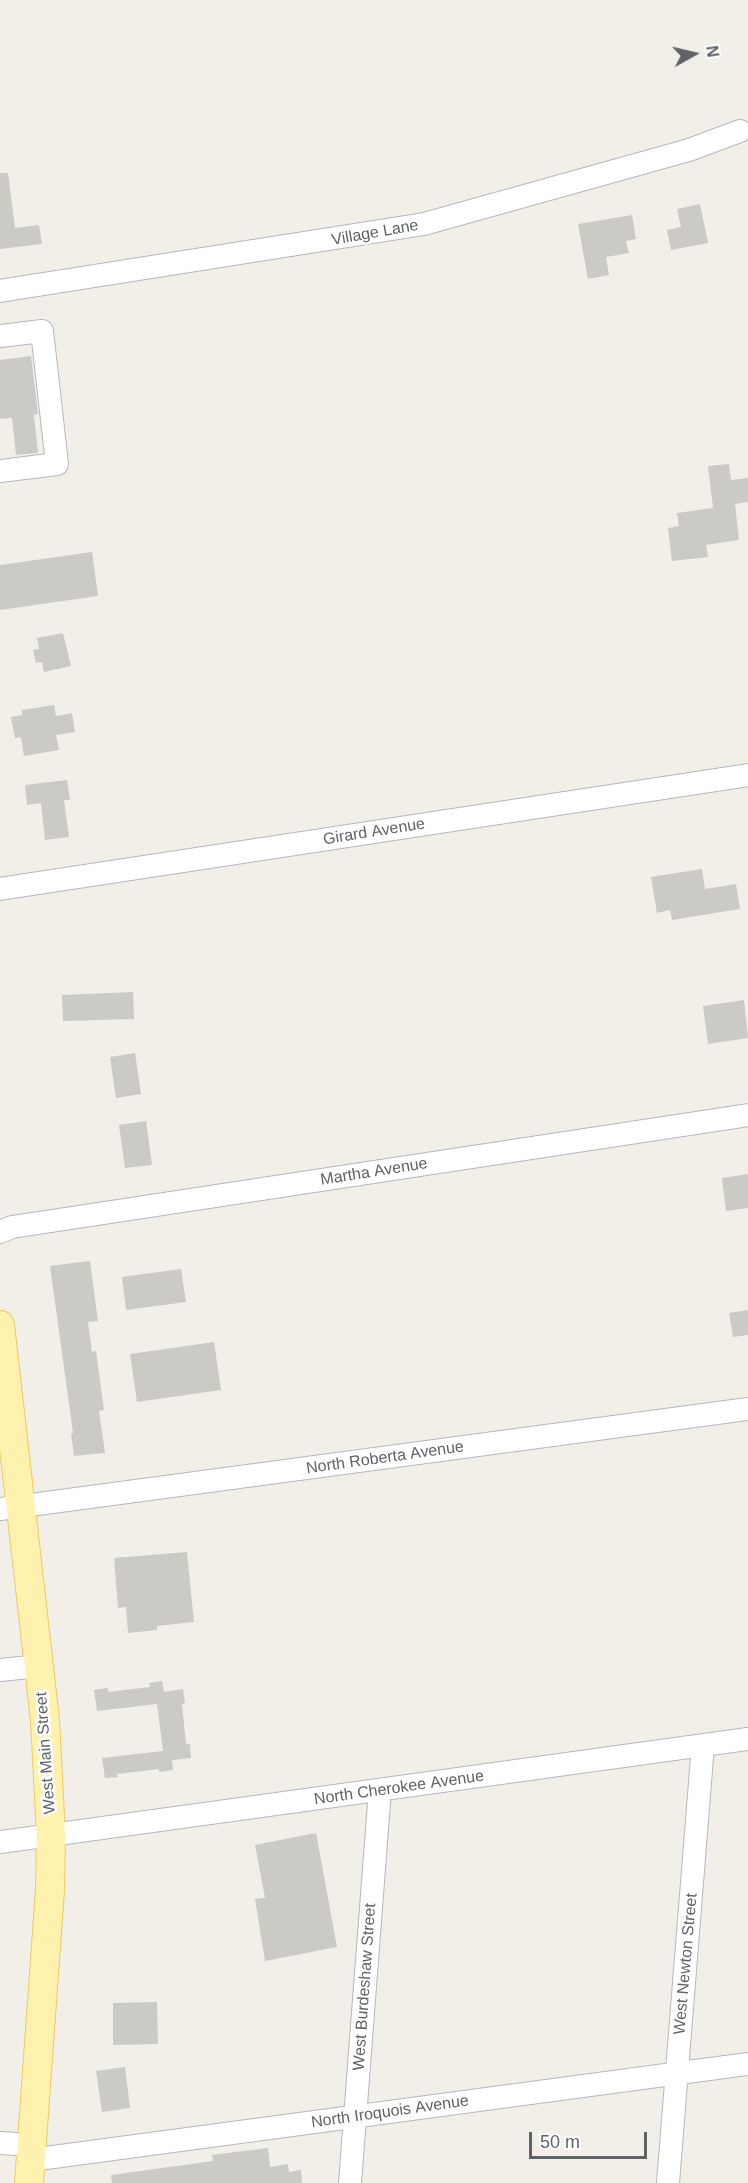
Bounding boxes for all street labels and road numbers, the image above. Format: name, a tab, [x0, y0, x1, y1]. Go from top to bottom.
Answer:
street label: Village Lane	[330, 216, 420, 250]
street label: Girard Avenue	[322, 814, 426, 850]
street label: Martha Avenue	[319, 1154, 429, 1190]
street label: North Roberta Avenue	[305, 1437, 465, 1479]
street label: West Main Street	[32, 1691, 60, 1815]
street label: North Cherokee Avenue	[313, 1767, 485, 1809]
street label: West Newton Street	[670, 1892, 702, 2036]
street label: West Burdeshaw Street	[350, 1903, 380, 2071]
street label: North Iroquois Avenue	[310, 2091, 470, 2133]

